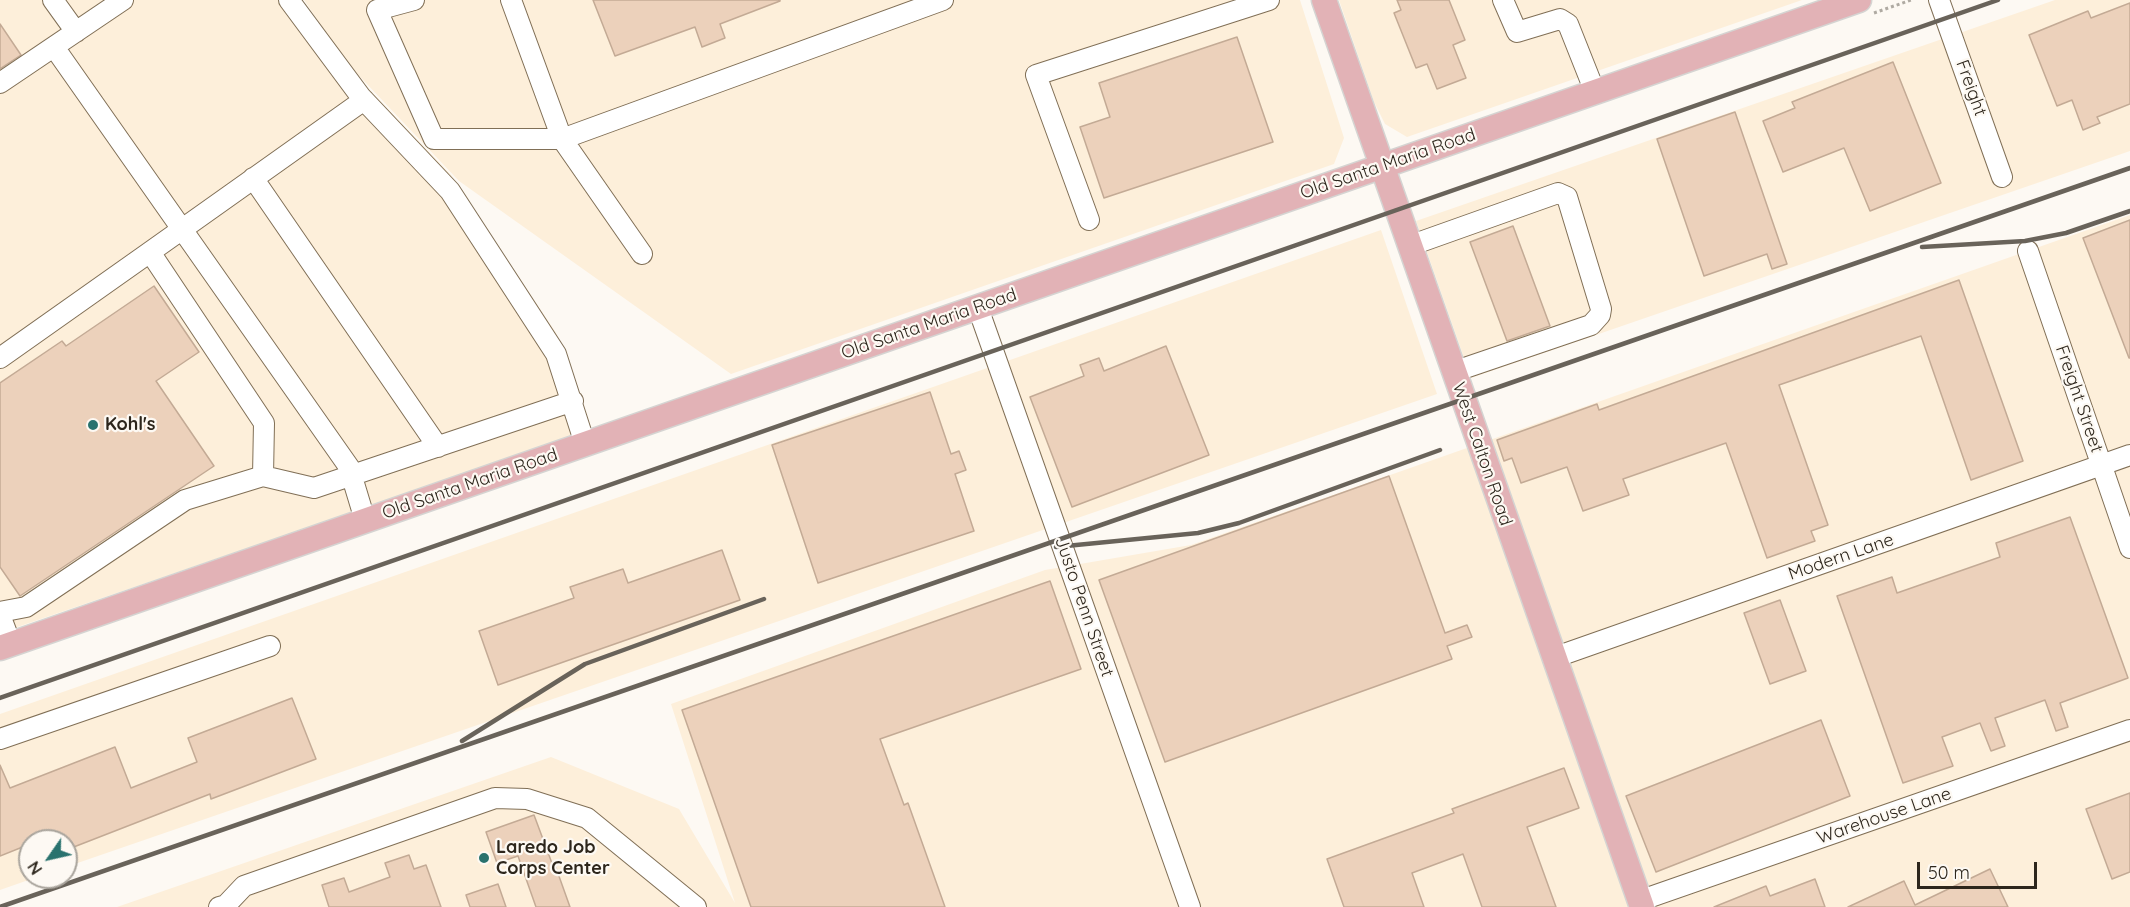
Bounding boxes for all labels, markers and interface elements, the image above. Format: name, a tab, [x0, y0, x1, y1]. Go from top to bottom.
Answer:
street label: Freight	[1951, 57, 1991, 119]
street label: Old Santa Maria Road	[1298, 124, 1478, 204]
street label: Old Santa Maria Road	[839, 284, 1019, 364]
street label: Freight Street	[2051, 342, 2107, 456]
street label: West Calton Road	[1447, 379, 1517, 529]
place label: Kohl's	[105, 414, 156, 436]
marker: Kohl's	[86, 418, 100, 432]
street label: Old Santa Maria Road	[380, 444, 560, 524]
street label: Modern Lane	[1785, 529, 1897, 585]
street label: Justo Penn Street	[1050, 534, 1118, 680]
street label: Warehouse Lane	[1814, 783, 1954, 849]
north arrow	[18, 829, 78, 889]
place label: Laredo Job Corps Center	[496, 837, 610, 880]
scale bar	[1920, 850, 2040, 888]
marker: Laredo Job Corps Center	[477, 851, 491, 865]
text: N	[23, 857, 46, 878]
text: 50 m	[1928, 861, 1970, 884]

